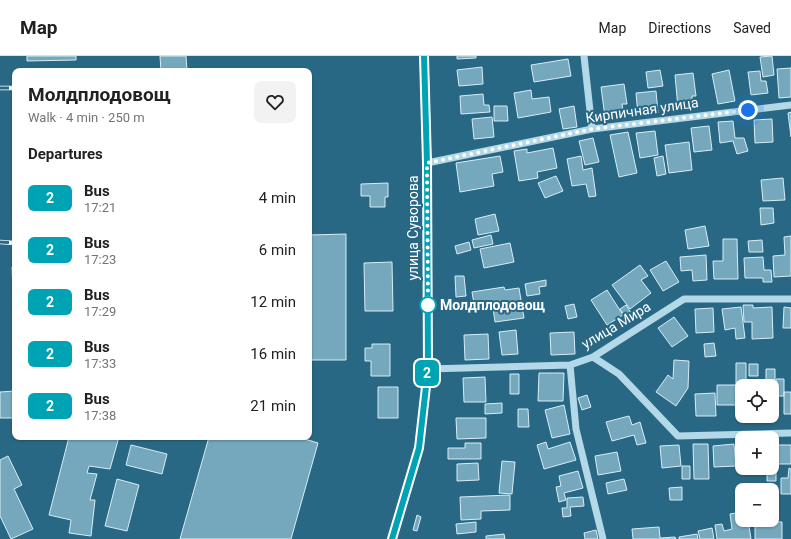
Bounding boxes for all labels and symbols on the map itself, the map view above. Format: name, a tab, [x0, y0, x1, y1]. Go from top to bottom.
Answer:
street label: Кирпичная улица	[585, 94, 699, 126]
your location	[738, 100, 758, 120]
street label: улица Суворова	[405, 175, 421, 281]
marker: Молдплодовощ	[419, 296, 437, 314]
place label: Молдплодовощ	[440, 297, 546, 313]
street label: улица Мира	[579, 298, 653, 352]
line badge: 2	[414, 360, 440, 386]

